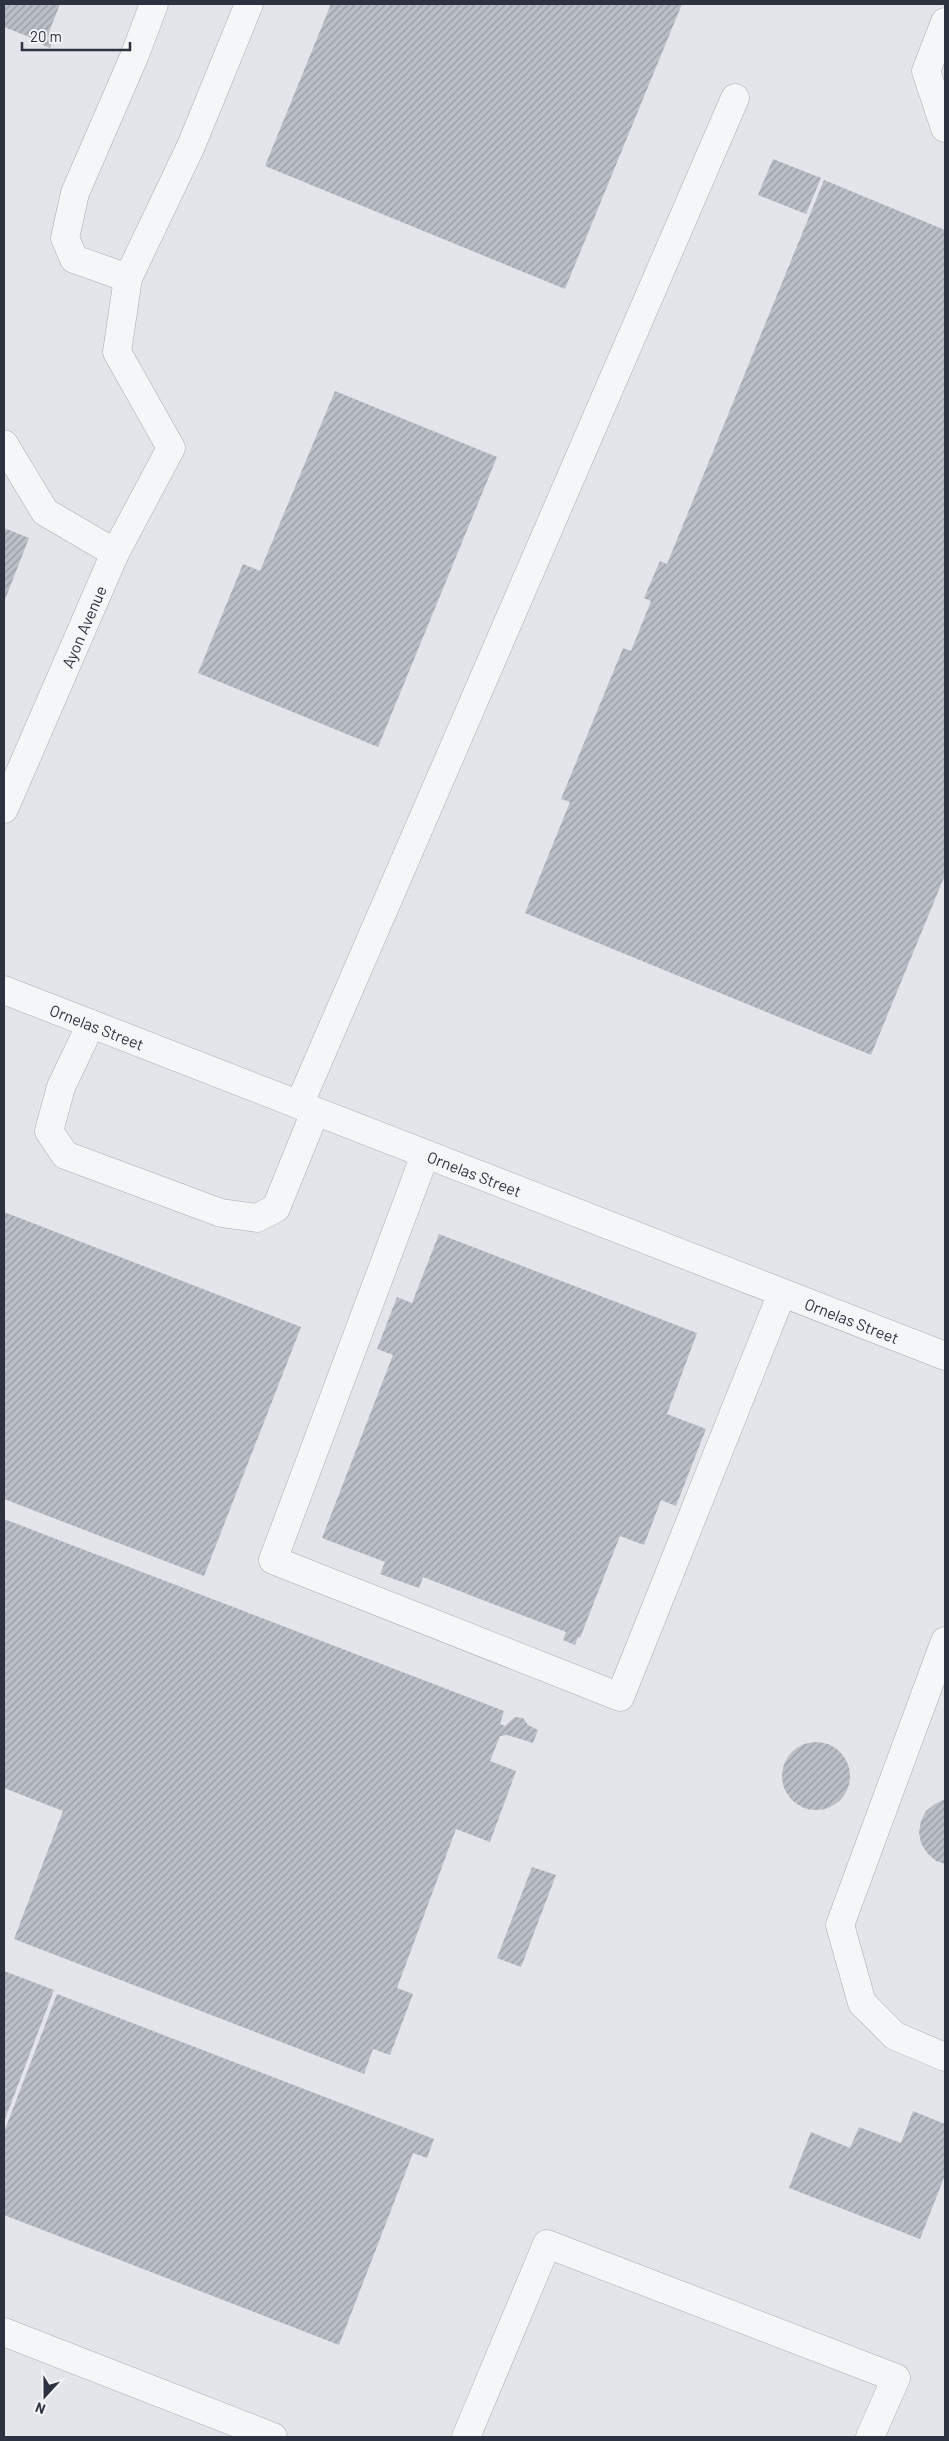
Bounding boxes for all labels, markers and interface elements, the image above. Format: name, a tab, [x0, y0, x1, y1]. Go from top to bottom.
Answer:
scale bar	[22, 20, 130, 52]
text: 20 m	[30, 27, 62, 45]
street label: Ayon Avenue	[57, 582, 109, 670]
street label: Ornelas Street	[47, 999, 147, 1053]
street label: Ornelas Street	[425, 1146, 524, 1200]
street label: Ornelas Street	[802, 1293, 902, 1347]
north arrow	[20, 2371, 70, 2421]
text: N	[33, 2399, 48, 2418]

